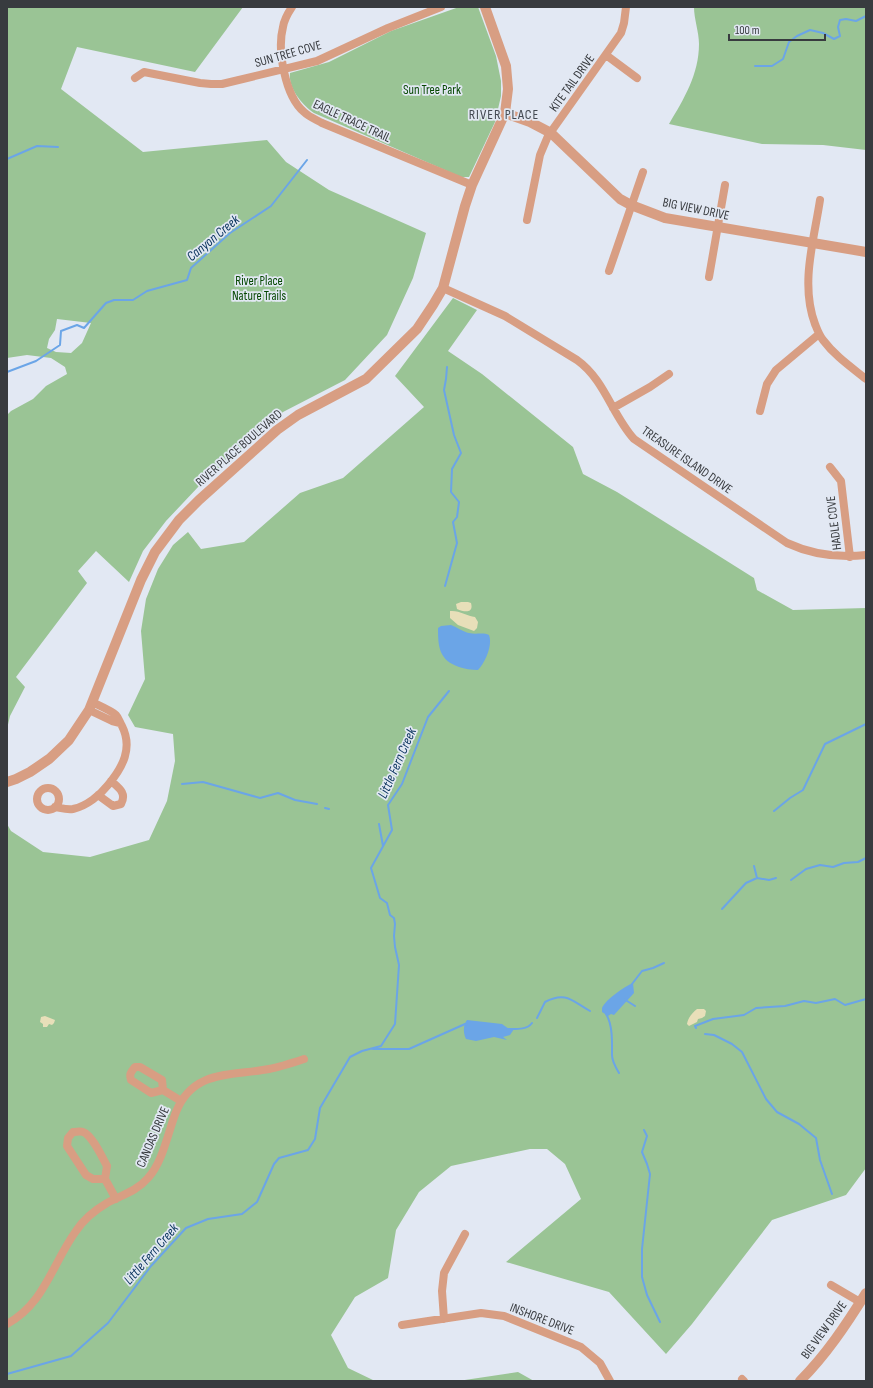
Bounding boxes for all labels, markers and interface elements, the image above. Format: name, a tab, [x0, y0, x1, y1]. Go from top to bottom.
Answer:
scale bar	[729, 16, 825, 42]
text: 100 m	[735, 23, 760, 38]
street label: SUN TREE COVE	[253, 37, 323, 71]
street label: KITE TAIL DRIVE	[546, 51, 598, 115]
park label: Sun Tree Park	[403, 82, 461, 98]
street label: EAGLE TRACE TRAIL	[311, 96, 394, 146]
district label: RIVER PLACE	[469, 106, 539, 123]
street label: BIG VIEW DRIVE	[661, 194, 731, 224]
water label: Canyon Creek	[183, 211, 243, 265]
park label: River Place Nature Trails	[232, 273, 286, 304]
street label: RIVER PLACE BOULEVARD	[192, 406, 286, 490]
street label: TREASURE ISLAND DRIVE	[638, 423, 736, 497]
street label: HADLE COVE	[823, 495, 845, 551]
water label: Little Fern Creek	[374, 725, 420, 801]
street label: CANOAS DRIVE	[133, 1104, 173, 1170]
water label: Little Fern Creek	[120, 1219, 183, 1288]
street label: BIG VIEW DRIVE	[798, 1298, 850, 1362]
street label: INSHORE DRIVE	[508, 1299, 576, 1339]

